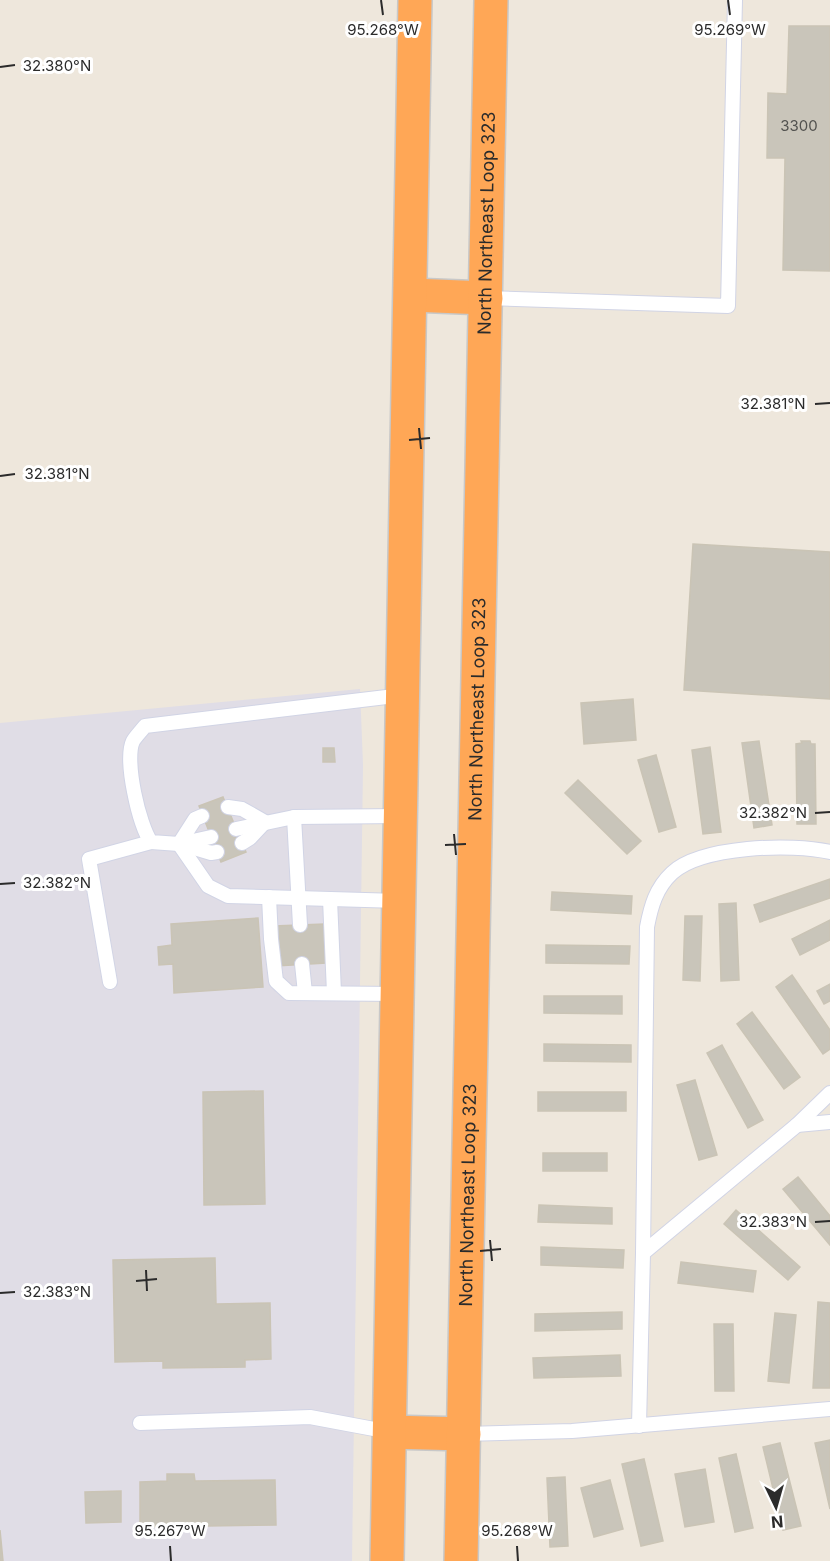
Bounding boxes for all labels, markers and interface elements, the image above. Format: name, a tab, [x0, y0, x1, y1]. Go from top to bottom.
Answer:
text: 95.268°W	[347, 20, 419, 39]
text: 95.269°W	[694, 20, 766, 39]
text: 32.380°N	[23, 56, 91, 75]
street label: North Northeast Loop 323	[474, 111, 499, 335]
house number: 3300	[780, 116, 818, 135]
text: 32.381°N	[740, 394, 806, 413]
text: 32.381°N	[24, 464, 90, 483]
street label: North Northeast Loop 323	[464, 597, 490, 821]
text: 32.382°N	[739, 803, 807, 822]
text: 32.382°N	[23, 873, 91, 892]
street label: North Northeast Loop 323	[455, 1083, 480, 1307]
text: 32.383°N	[739, 1212, 807, 1231]
text: 32.383°N	[23, 1282, 91, 1301]
north arrow	[746, 1477, 806, 1537]
text: N	[770, 1511, 784, 1532]
text: 95.267°W	[135, 1521, 206, 1540]
text: 95.268°W	[481, 1521, 553, 1540]

